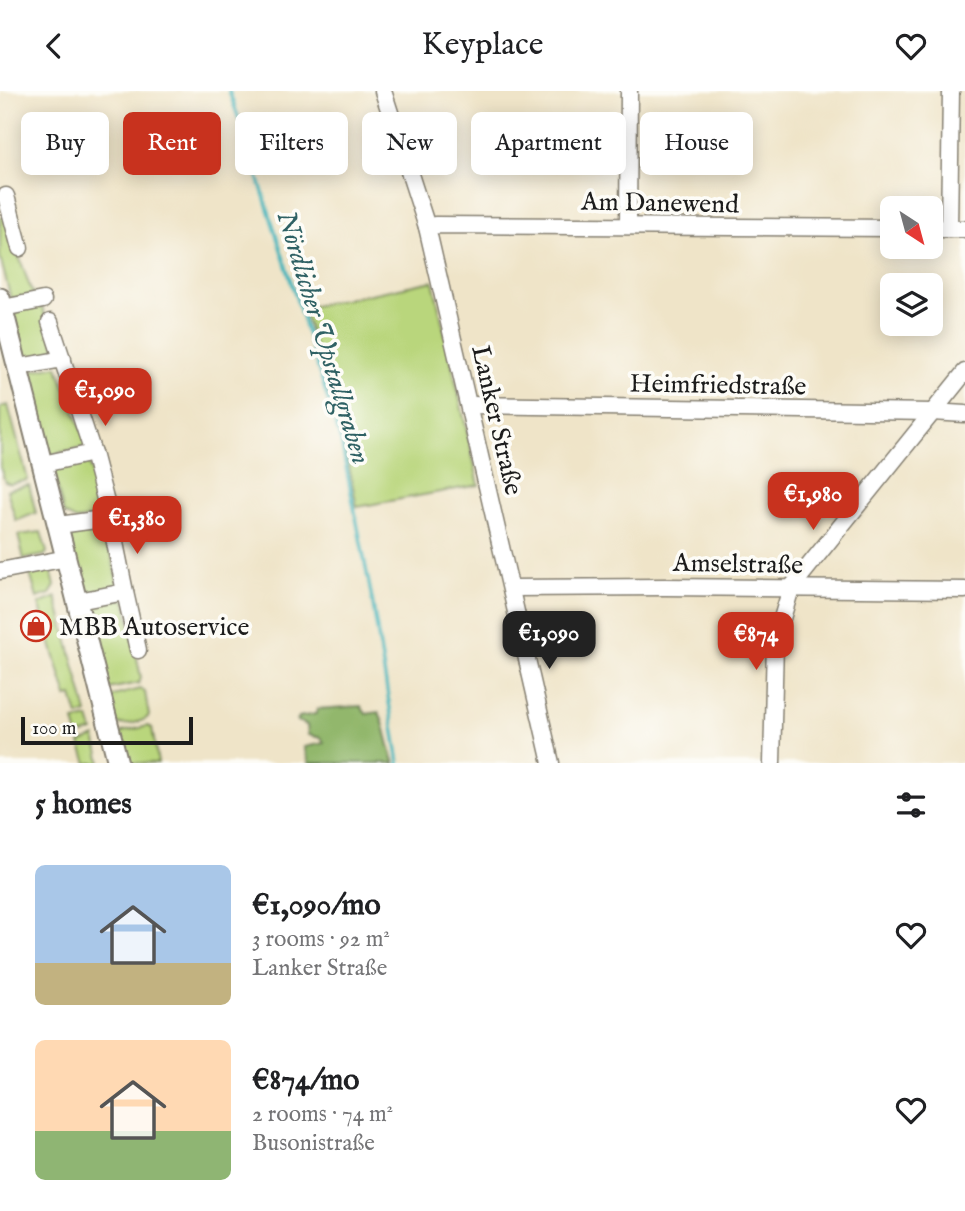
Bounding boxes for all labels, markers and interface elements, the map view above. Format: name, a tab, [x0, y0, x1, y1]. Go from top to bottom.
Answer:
text: Keyplace	[422, 25, 543, 66]
icon: back	[35, 27, 73, 65]
icon: heart	[892, 27, 930, 65]
chip: Buy	[21, 112, 109, 175]
chip: Rent	[123, 112, 221, 175]
chip: Filters	[235, 112, 348, 175]
chip: New	[362, 112, 457, 175]
chip: Apartment	[471, 112, 626, 175]
chip: House	[640, 112, 753, 175]
street label: Am Danewend	[580, 186, 739, 221]
north arrow	[880, 196, 943, 259]
map controls	[880, 196, 943, 336]
water label: Nördlicher Upstallgraben	[267, 207, 378, 469]
button: layers	[880, 273, 943, 336]
street label: Lanker Straße	[463, 342, 530, 499]
street label: Heimfriedstraße	[629, 367, 807, 404]
pin: €1,090	[48, 369, 162, 428]
text: €1,090	[75, 376, 135, 405]
pin: €1,980	[756, 473, 870, 532]
text: €1,980	[784, 480, 842, 509]
pin: €1,380	[80, 497, 194, 556]
text: €1,380	[108, 504, 166, 533]
street label: Amselstraße	[672, 547, 803, 582]
shop icon: MBB Autoservice	[19, 609, 53, 643]
place label: MBB Autoservice	[59, 611, 249, 644]
pin: €1,090	[492, 611, 606, 671]
pin: €874	[715, 613, 797, 672]
text: €1,090	[519, 619, 579, 648]
text: €874	[734, 620, 778, 649]
scale bar	[21, 714, 192, 746]
text: 100 m	[32, 717, 76, 741]
text: 5 homes	[35, 786, 132, 824]
icon: filters	[892, 786, 930, 824]
text: €1,090/mo	[252, 887, 381, 925]
icon: home	[91, 893, 175, 977]
icon: heart	[892, 916, 930, 954]
text: 3 rooms · 92 m²	[252, 925, 390, 954]
text: Lanker Straße	[252, 954, 387, 983]
text: €874/mo	[252, 1062, 359, 1100]
icon: home	[91, 1068, 175, 1152]
icon: heart	[892, 1091, 930, 1129]
text: 2 rooms · 74 m²	[252, 1100, 393, 1129]
text: Busonistraße	[252, 1129, 375, 1158]

